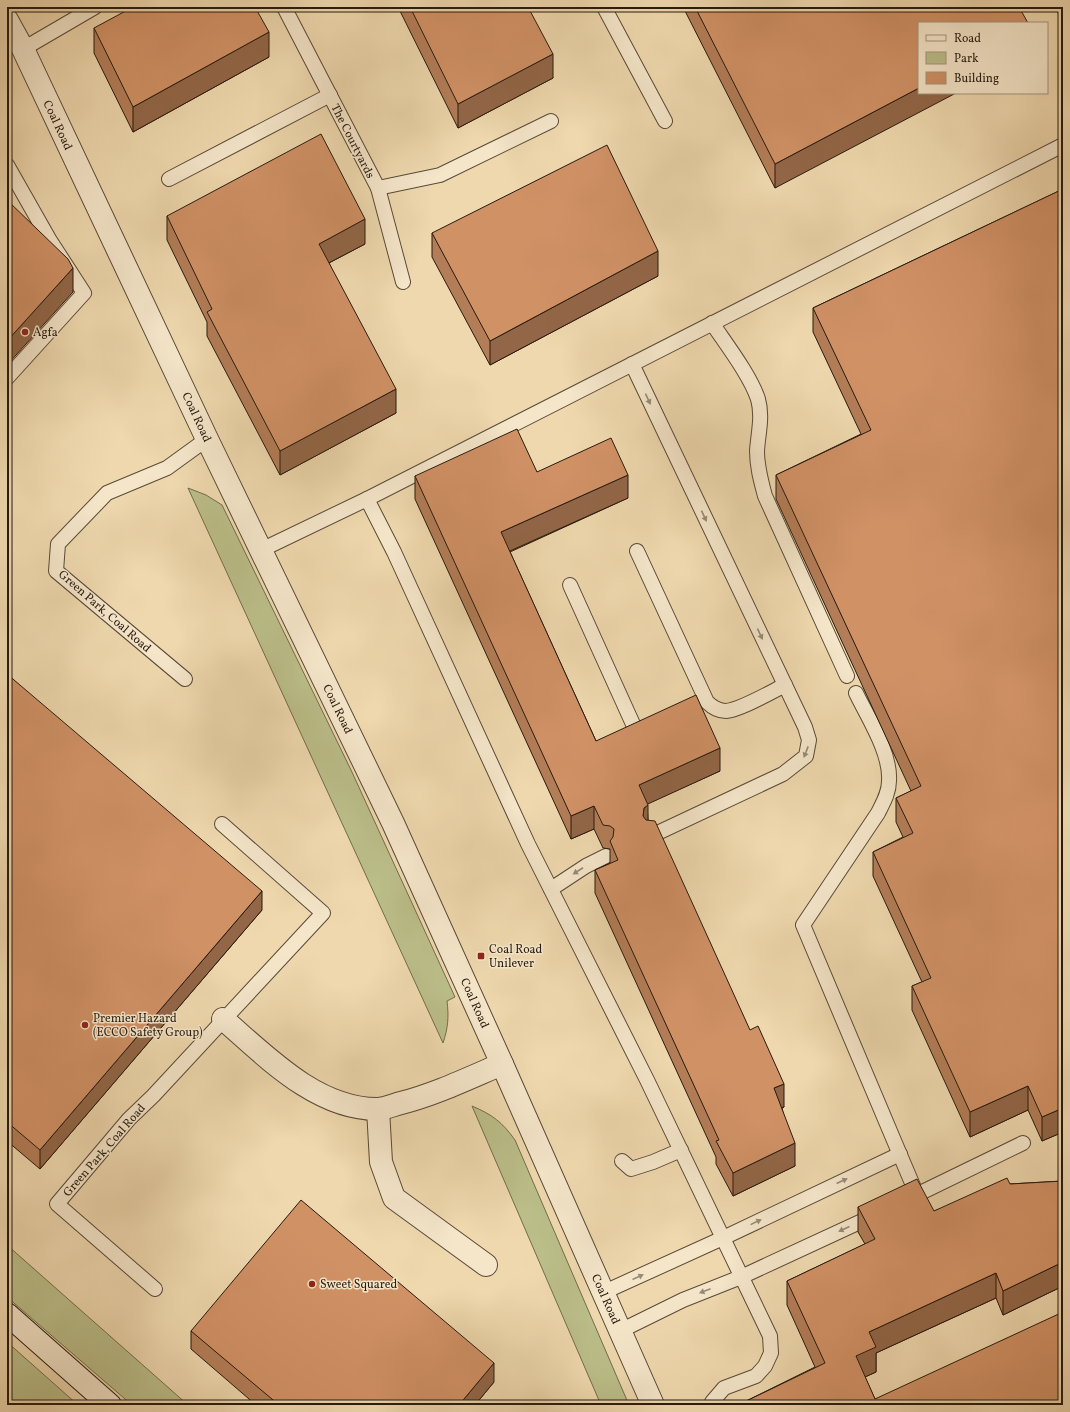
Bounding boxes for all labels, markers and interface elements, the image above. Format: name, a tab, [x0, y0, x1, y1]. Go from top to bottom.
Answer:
legend	[918, 22, 1048, 94]
text: Road	[954, 31, 981, 47]
text: Park	[954, 51, 979, 67]
text: Building	[954, 71, 999, 87]
street label: Coal Road	[39, 98, 76, 153]
street label: The Courtyards	[326, 101, 378, 181]
place label: Agfa	[33, 325, 58, 341]
marker: Agfa	[20, 327, 30, 337]
street label: Coal Road	[178, 390, 215, 445]
one-way arrow	[645, 393, 651, 405]
one-way arrow	[701, 511, 707, 522]
street label: Green Park, Coal Road	[55, 567, 154, 657]
one-way arrow	[757, 628, 763, 639]
street label: Coal Road	[318, 682, 356, 737]
one-way arrow	[802, 746, 809, 758]
one-way arrow	[573, 867, 583, 875]
place label: Coal Road Unilever	[489, 942, 543, 972]
marker: Coal Road Unilever	[476, 951, 486, 961]
street label: Coal Road	[456, 976, 492, 1031]
place label: Premier Hazard (ECCO Safety Group)	[93, 1011, 203, 1041]
marker: Premier Hazard (ECCO Safety Group)	[80, 1020, 90, 1030]
street label: Green Park, Coal Road	[60, 1101, 150, 1200]
one-way arrow	[836, 1178, 848, 1184]
one-way arrow	[750, 1219, 762, 1225]
one-way arrow	[838, 1226, 850, 1232]
street label: Coal Road	[587, 1272, 623, 1327]
one-way arrow	[632, 1274, 644, 1280]
place label: Sweet Squared	[320, 1277, 397, 1293]
marker: Sweet Squared	[307, 1279, 317, 1289]
one-way arrow	[698, 1289, 710, 1295]

